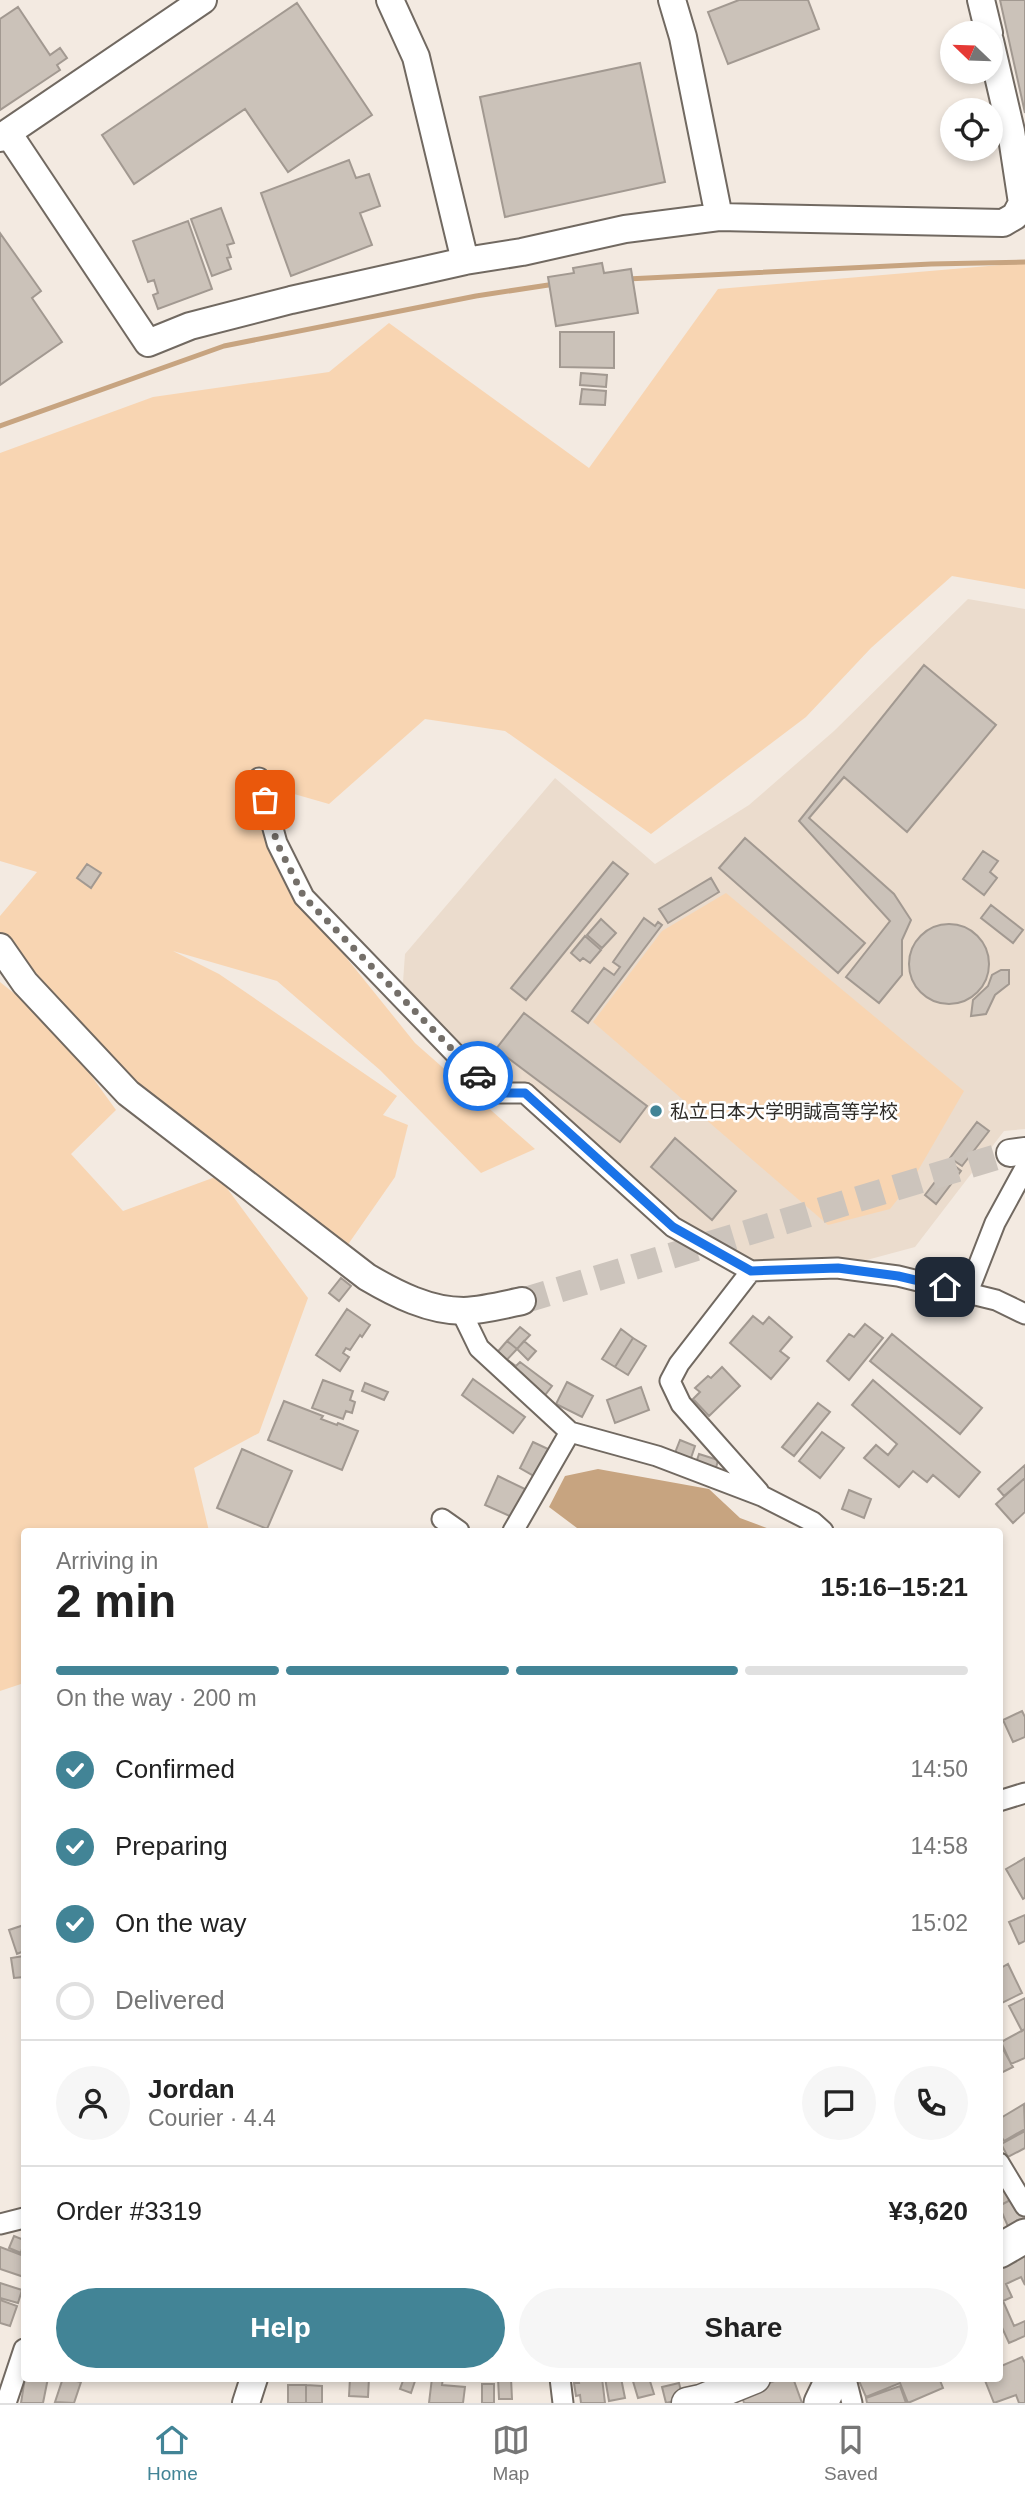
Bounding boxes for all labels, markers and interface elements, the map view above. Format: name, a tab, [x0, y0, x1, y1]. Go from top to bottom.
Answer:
north arrow	[940, 21, 1003, 84]
map controls	[940, 21, 1003, 161]
button: locate	[940, 98, 1003, 161]
pin	[235, 770, 295, 830]
icon: bag	[246, 781, 284, 819]
courier	[443, 1041, 513, 1111]
icon: car	[459, 1057, 497, 1095]
place label: 私立日本大学明誠高等学校	[670, 1101, 898, 1122]
marker: 私立日本大学明誠高等学校	[648, 1103, 664, 1119]
pin	[915, 1257, 975, 1317]
icon: home	[926, 1268, 964, 1306]
text: Arriving in	[56, 1548, 158, 1574]
text: 15:16–15:21	[821, 1572, 968, 1602]
text: 2 min	[56, 1575, 176, 1627]
text: On the way · 200 m	[56, 1685, 257, 1711]
icon: check	[56, 1751, 94, 1789]
text: Confirmed	[115, 1754, 235, 1784]
text: 14:50	[910, 1756, 968, 1782]
icon: check	[56, 1828, 94, 1866]
text: Preparing	[115, 1831, 228, 1861]
text: 14:58	[910, 1833, 968, 1859]
icon: check	[56, 1905, 94, 1943]
text: On the way	[115, 1908, 247, 1938]
text: 15:02	[910, 1910, 968, 1936]
text: Delivered	[115, 1985, 225, 2015]
button: person	[56, 2066, 130, 2140]
button: chat	[802, 2066, 876, 2140]
button: phone	[894, 2066, 968, 2140]
text: Jordan	[148, 2074, 235, 2104]
text: Courier · 4.4	[148, 2105, 276, 2131]
text: Order #3319	[56, 2196, 202, 2226]
text: ¥3,620	[888, 2196, 968, 2226]
button: Help	[56, 2288, 505, 2368]
button: Share	[519, 2288, 968, 2368]
tab: Home	[147, 2421, 198, 2485]
tab: Map	[492, 2421, 530, 2485]
tab: Saved	[824, 2421, 878, 2485]

